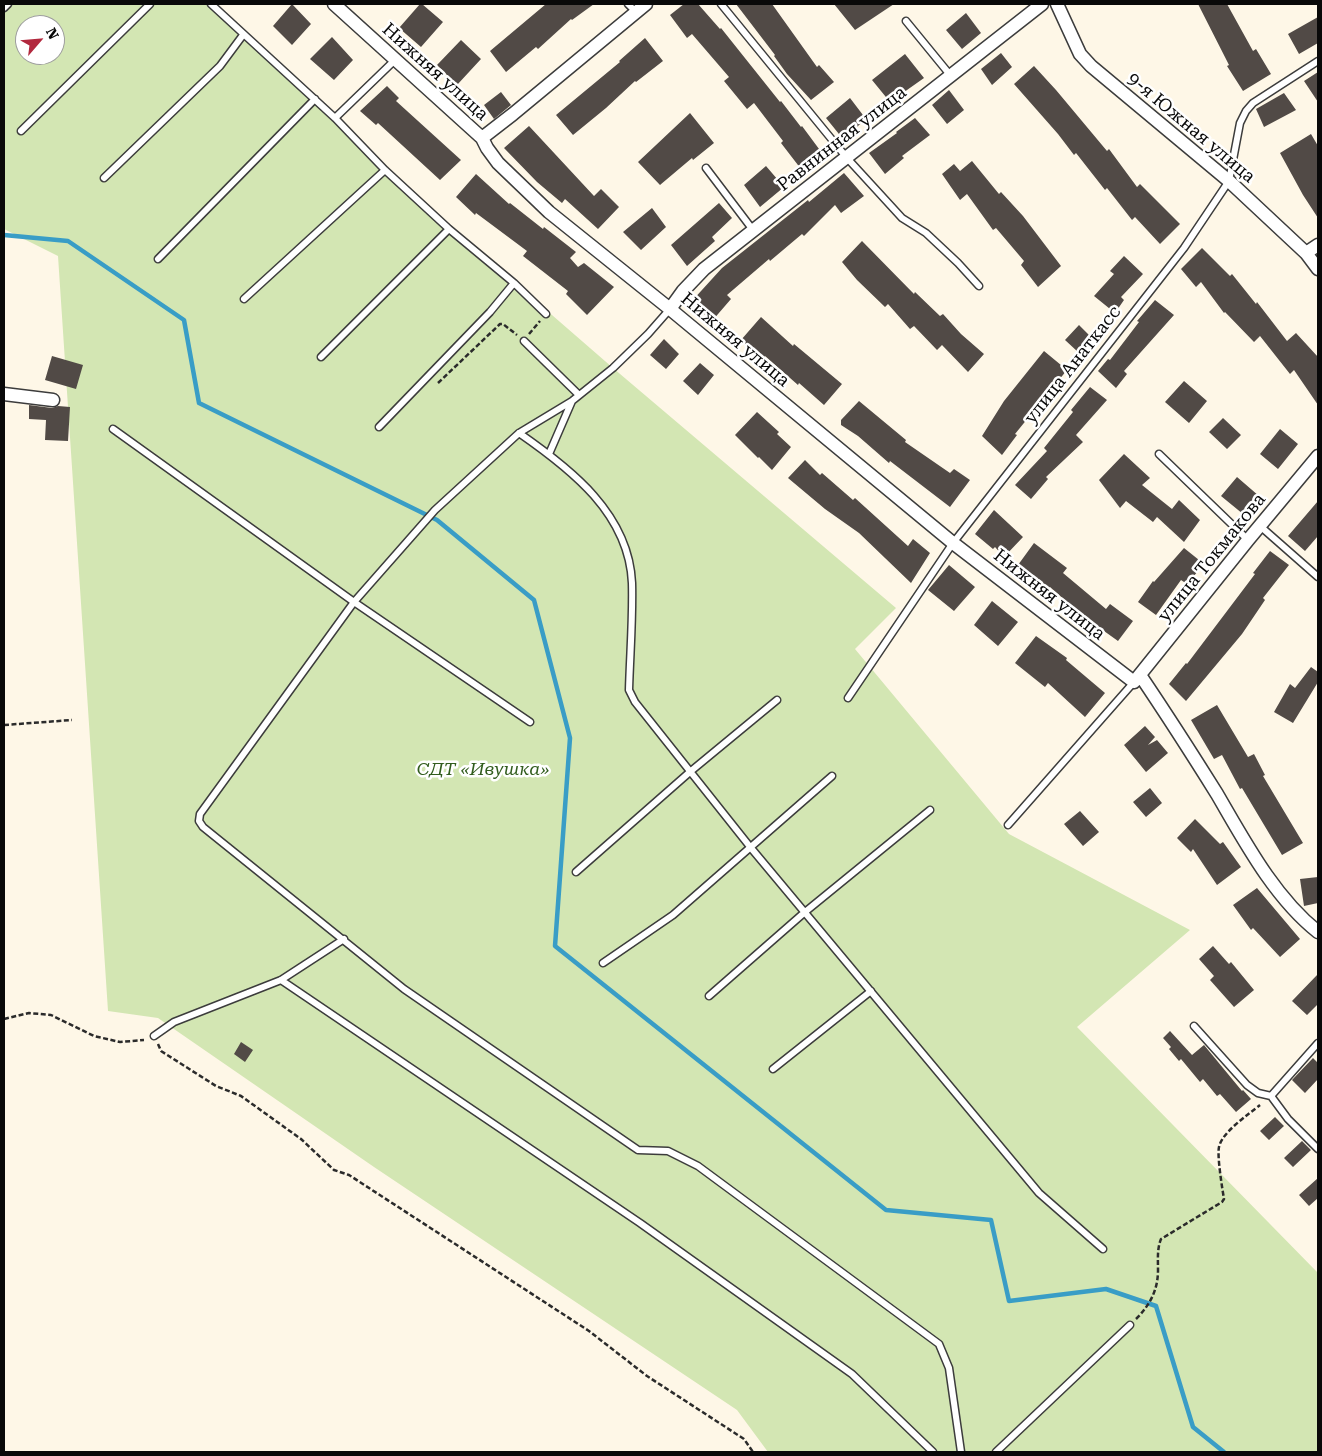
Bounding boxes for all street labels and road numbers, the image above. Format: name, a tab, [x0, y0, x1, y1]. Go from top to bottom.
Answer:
street label: Нижняя улица	[378, 19, 492, 125]
street label: 9-я Южная улица	[1123, 68, 1259, 188]
street label: Равнинная улица	[773, 82, 911, 196]
street label: Нижняя улица	[676, 288, 794, 392]
street label: улица Анаткасс	[1020, 302, 1126, 428]
street label: улица Токмакова	[1154, 489, 1270, 627]
street label: Нижняя улица	[989, 545, 1109, 645]

